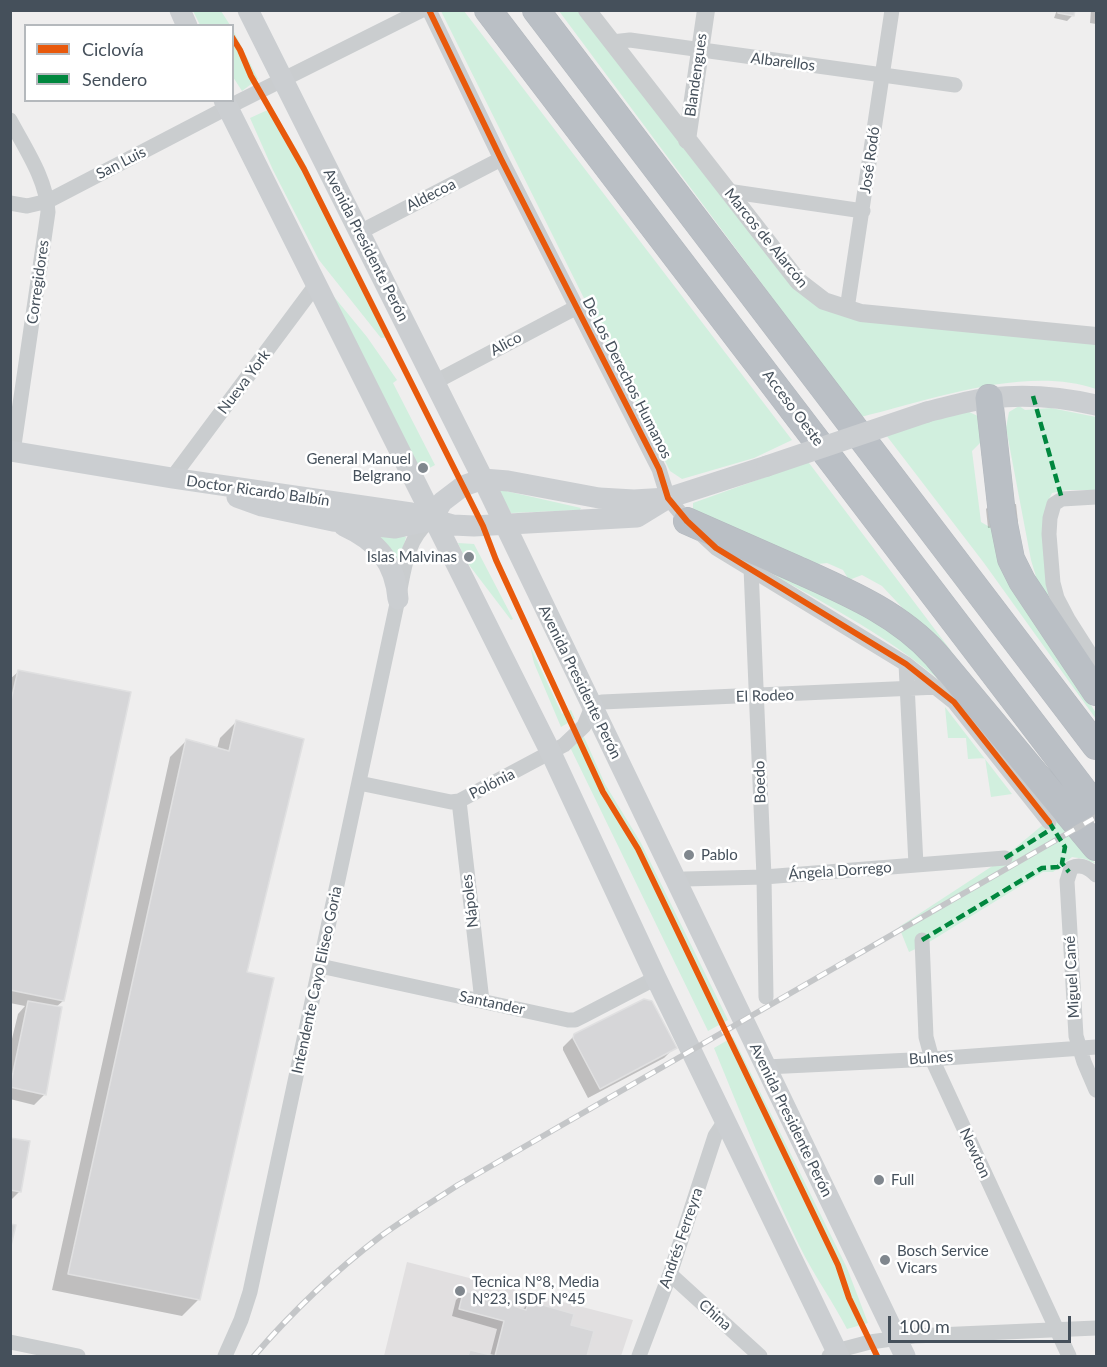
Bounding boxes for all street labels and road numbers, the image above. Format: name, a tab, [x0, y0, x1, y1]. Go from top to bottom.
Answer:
street label: Blandengues	[681, 32, 711, 118]
street label: Albarellos	[750, 49, 816, 75]
street label: José Rodó	[856, 126, 884, 194]
street label: San Luis	[93, 143, 149, 183]
street label: Avenida Presidente Perón	[320, 166, 412, 324]
street label: Aldecoa	[403, 175, 459, 215]
street label: Marcos de Alarcón	[720, 185, 812, 291]
street label: Corregidores	[23, 239, 53, 325]
street label: De Los Derechos Humanos	[578, 294, 676, 462]
street label: Alico	[487, 328, 525, 360]
street label: Nueva York	[214, 346, 274, 418]
street label: Acceso Oeste	[759, 367, 827, 449]
street label: Doctor Ricardo Balbín	[185, 472, 331, 510]
street label: Avenida Presidente Perón	[535, 602, 625, 762]
street label: El Rodeo	[736, 686, 794, 706]
street label: Boedo	[750, 760, 770, 804]
street label: Polónia	[466, 765, 518, 803]
street label: Ángela Dorrego	[788, 858, 892, 884]
street label: Nápoles	[458, 873, 482, 929]
street label: Intendente Cayo Eliseo Goria	[288, 885, 346, 1075]
street label: Miguel Cané	[1061, 935, 1083, 1019]
street label: Santander	[457, 987, 527, 1019]
street label: Avenida Presidente Perón	[746, 1040, 836, 1200]
street label: Bulnes	[908, 1047, 954, 1069]
street label: Newton	[956, 1125, 994, 1181]
street label: Andrés Ferreyra	[655, 1185, 707, 1291]
street label: China	[695, 1296, 735, 1334]

